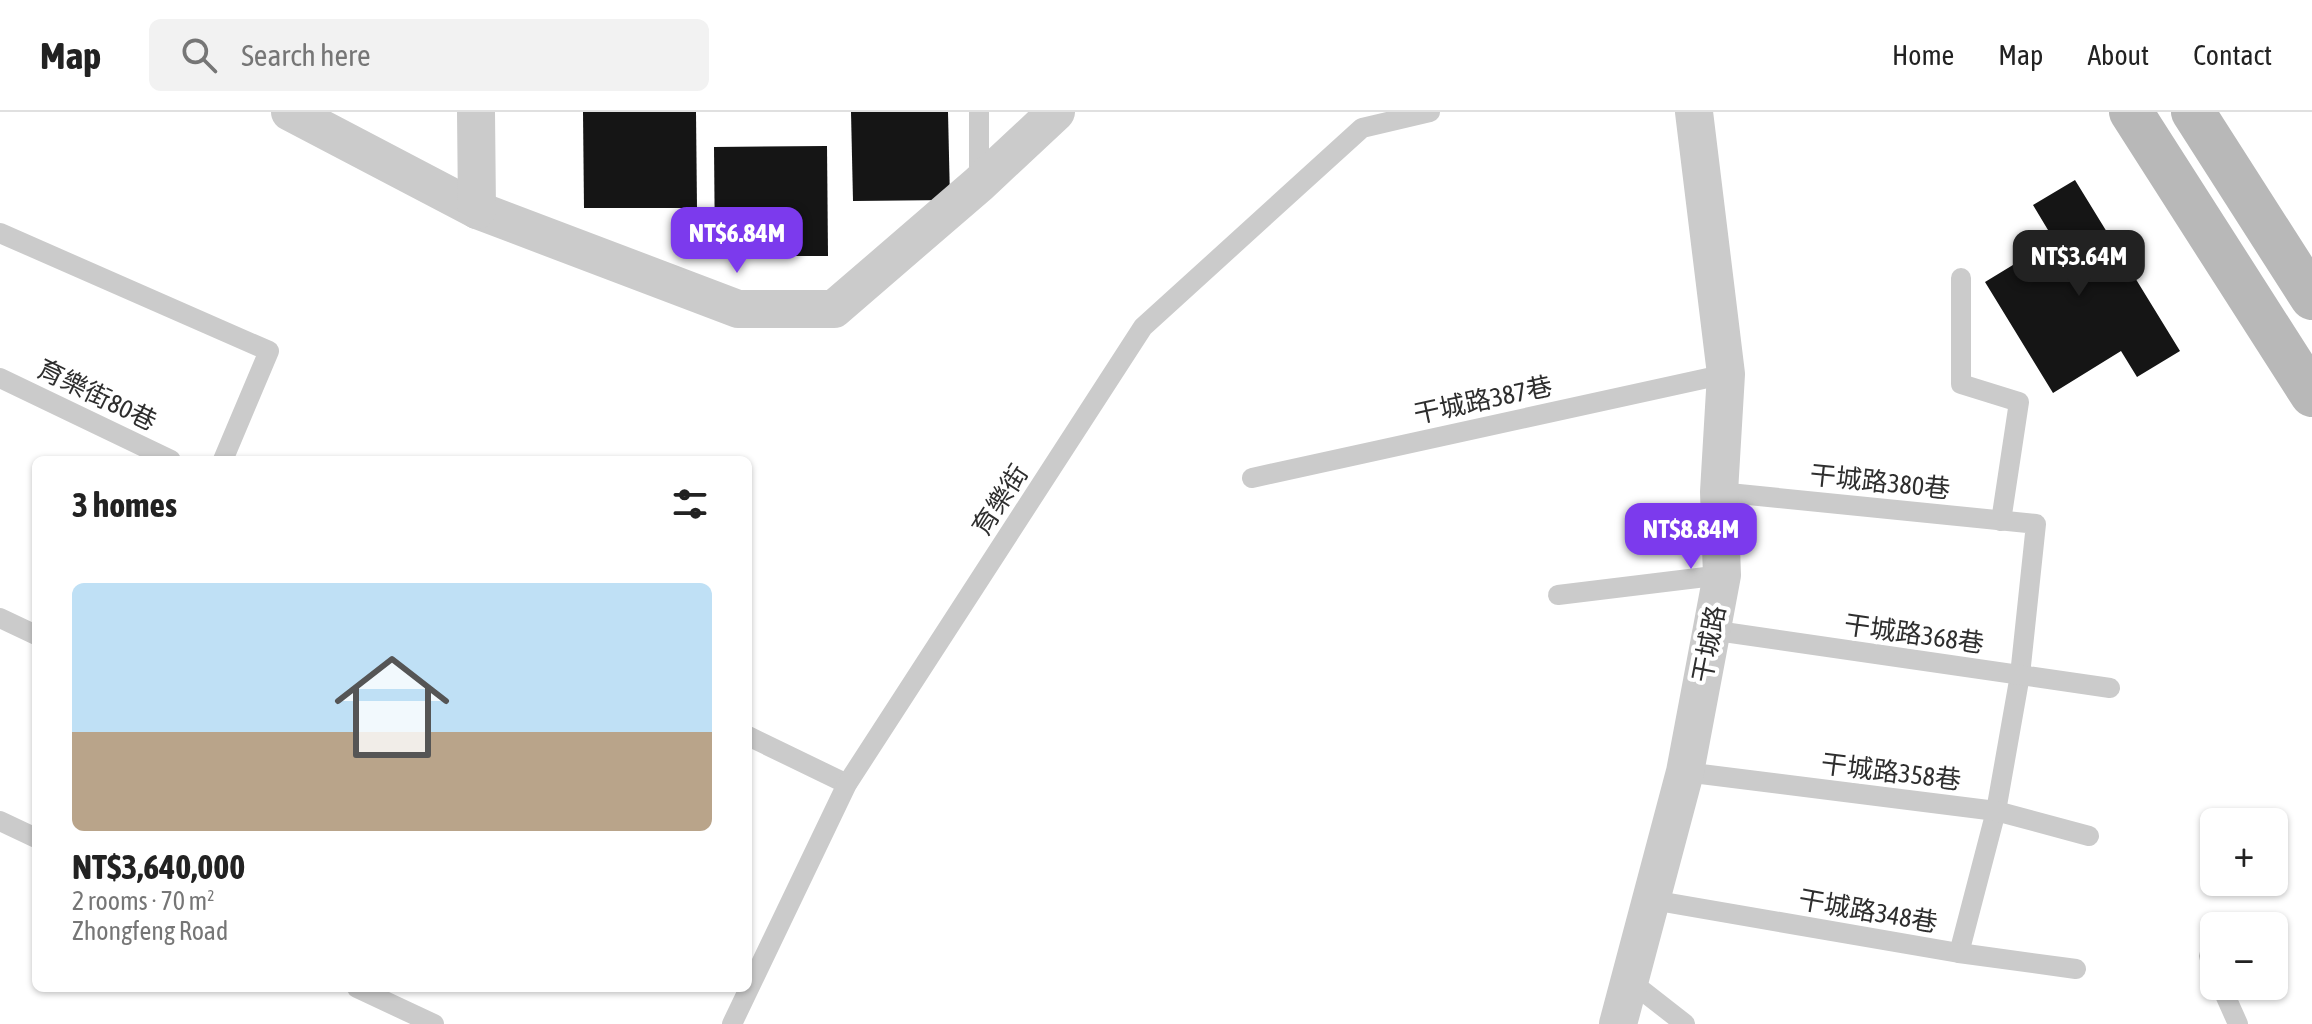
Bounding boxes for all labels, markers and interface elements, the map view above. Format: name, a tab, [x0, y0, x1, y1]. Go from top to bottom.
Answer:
search box	[149, 19, 709, 91]
icon: search	[177, 33, 221, 77]
text: Map	[40, 34, 101, 77]
text: Search here	[241, 38, 371, 72]
text: Home	[1892, 39, 1954, 71]
text: Map	[1998, 39, 2043, 71]
text: About	[2087, 39, 2149, 71]
text: Contact	[2193, 39, 2272, 71]
pin: NT$6.84M	[654, 207, 820, 275]
text: NT$6.84M	[689, 218, 785, 248]
pin: NT$3.64M	[1996, 230, 2162, 298]
text: NT$3.64M	[2031, 241, 2127, 271]
street label: 育樂街80巷	[33, 353, 161, 437]
street label: 干城路387巷	[1411, 371, 1555, 429]
street label: 育樂街	[966, 459, 1034, 541]
street label: 干城路380巷	[1808, 460, 1952, 504]
icon: filters	[668, 482, 712, 526]
text: 3 homes	[72, 485, 177, 524]
pin: NT$8.84M	[1608, 503, 1774, 571]
text: NT$8.84M	[1643, 514, 1739, 544]
street label: 干城路	[1687, 603, 1731, 685]
street label: 干城路368巷	[1842, 609, 1986, 659]
icon: home	[320, 635, 464, 779]
street label: 干城路358巷	[1819, 749, 1963, 795]
map controls	[2200, 808, 2288, 1000]
button: +	[2200, 808, 2288, 896]
text: NT$3,640,000	[72, 847, 245, 886]
street label: 干城路348巷	[1796, 884, 1940, 938]
text: 2 rooms · 70 m²	[72, 886, 214, 916]
button: −	[2200, 912, 2288, 1000]
text: Zhongfeng Road	[72, 916, 228, 946]

